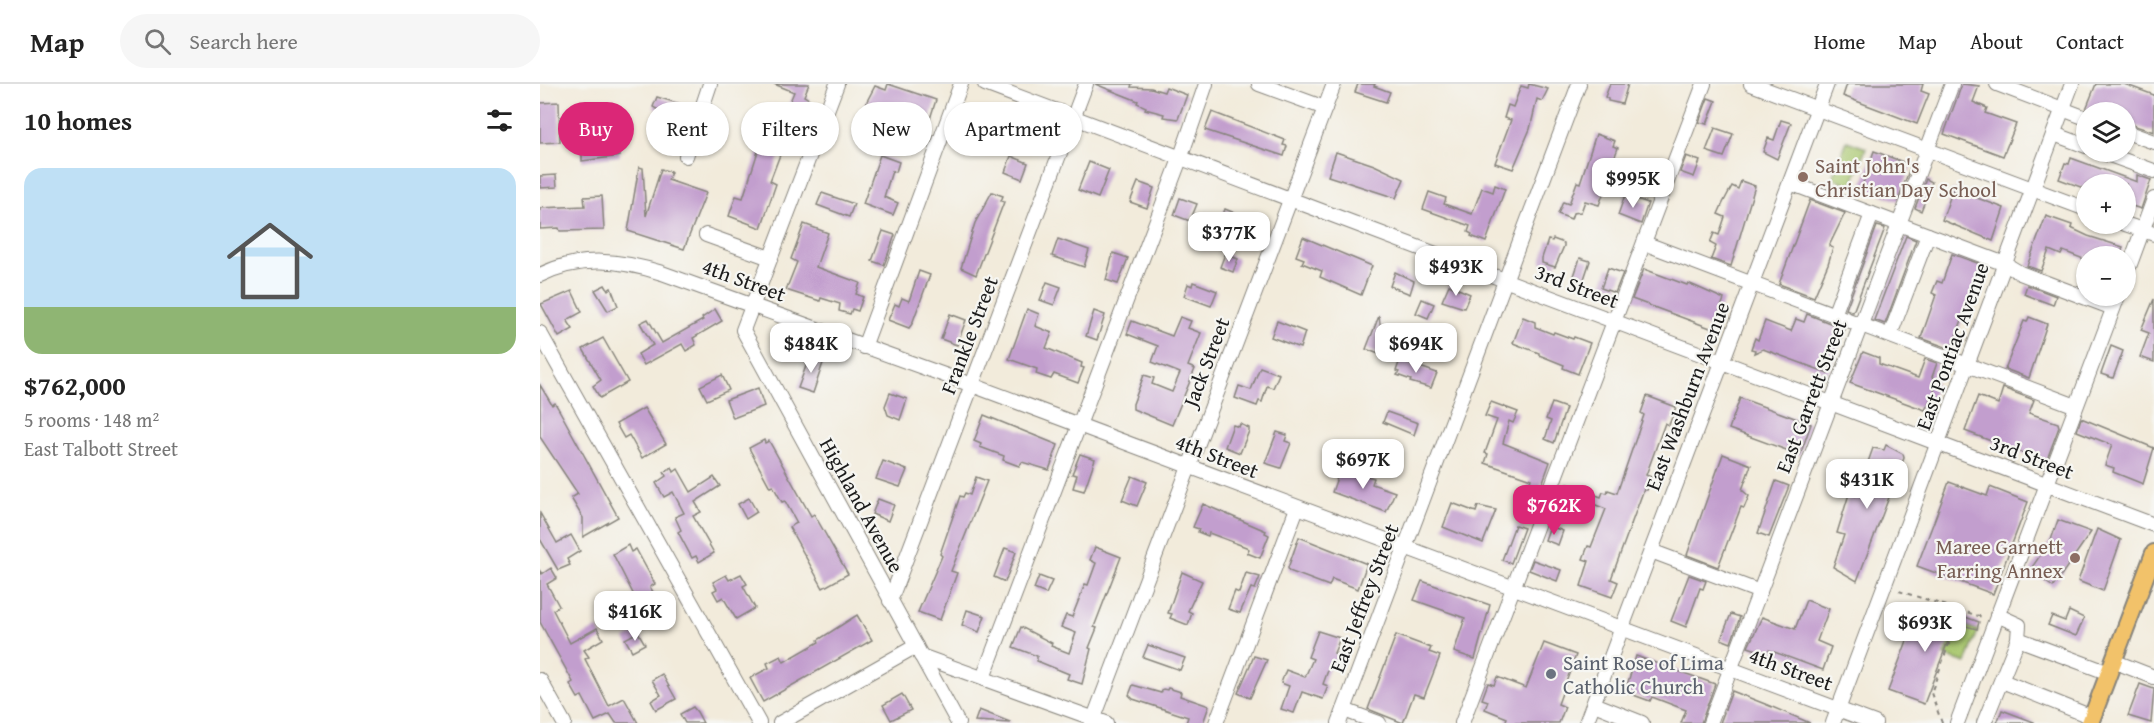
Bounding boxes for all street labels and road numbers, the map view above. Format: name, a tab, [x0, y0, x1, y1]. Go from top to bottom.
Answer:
street label: 4th Street	[698, 251, 791, 310]
street label: 3rd Street	[1531, 256, 1624, 316]
street label: East Pontiac Avenue	[1907, 258, 1997, 434]
street label: Frankle Street	[932, 271, 1006, 399]
street label: East Washburn Avenue	[1637, 297, 1737, 495]
street label: Jack Street	[1174, 312, 1238, 414]
street label: East Garrett Street	[1767, 314, 1855, 477]
street label: 4th Street	[1171, 426, 1264, 486]
street label: 3rd Street	[1986, 427, 2079, 487]
street label: Highland Avenue	[812, 432, 912, 578]
street label: East Jeffrey Street	[1321, 518, 1407, 677]
street label: 4th Street	[1745, 640, 1838, 699]

